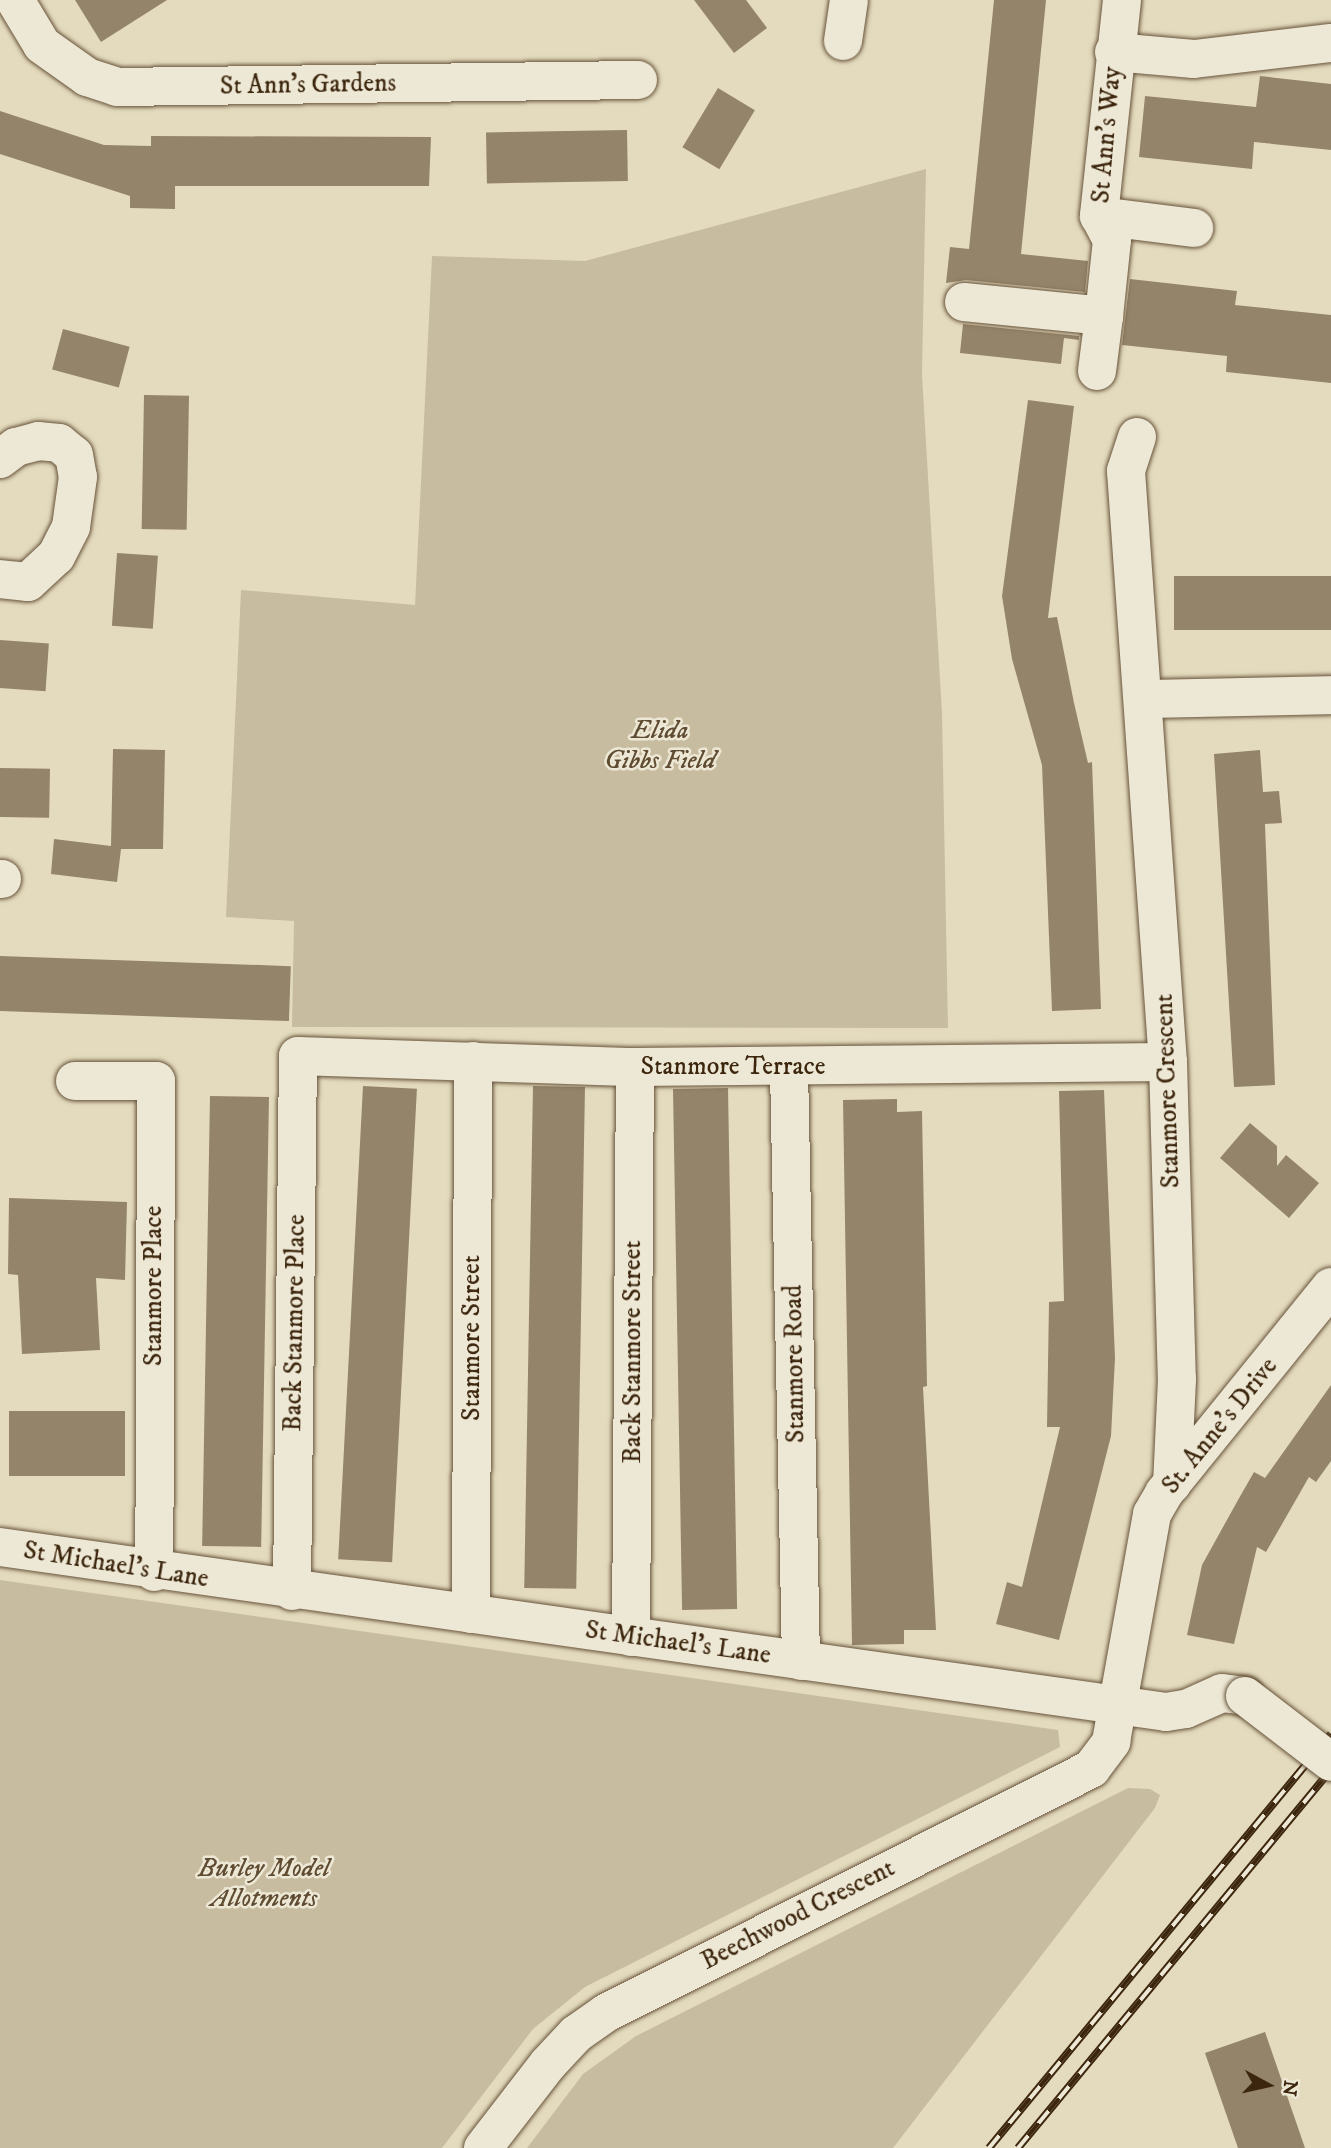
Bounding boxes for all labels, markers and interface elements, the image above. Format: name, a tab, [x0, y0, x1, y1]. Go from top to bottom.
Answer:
street label: St Ann's Way	[1085, 65, 1129, 205]
street label: St Ann's Gardens	[220, 68, 396, 102]
park label: Elida Gibbs Field	[605, 715, 715, 776]
street label: Stanmore Crescent	[1149, 993, 1187, 1189]
street label: Stanmore Terrace	[641, 1051, 825, 1083]
street label: Stanmore Place	[138, 1206, 170, 1366]
street label: Back Stanmore Place	[278, 1214, 312, 1432]
street label: Back Stanmore Street	[617, 1240, 649, 1464]
street label: Stanmore Street	[456, 1255, 488, 1421]
street label: Stanmore Road	[778, 1285, 812, 1443]
street label: St. Anne's Drive	[1155, 1351, 1285, 1501]
street label: St Michael's Lane	[21, 1535, 211, 1595]
street label: St Michael's Lane	[583, 1615, 773, 1671]
park label: Burley Model Allotments	[198, 1853, 330, 1914]
street label: Beechwood Crescent	[696, 1853, 900, 1977]
north arrow	[1233, 2050, 1303, 2120]
text: N	[1277, 2079, 1302, 2097]

